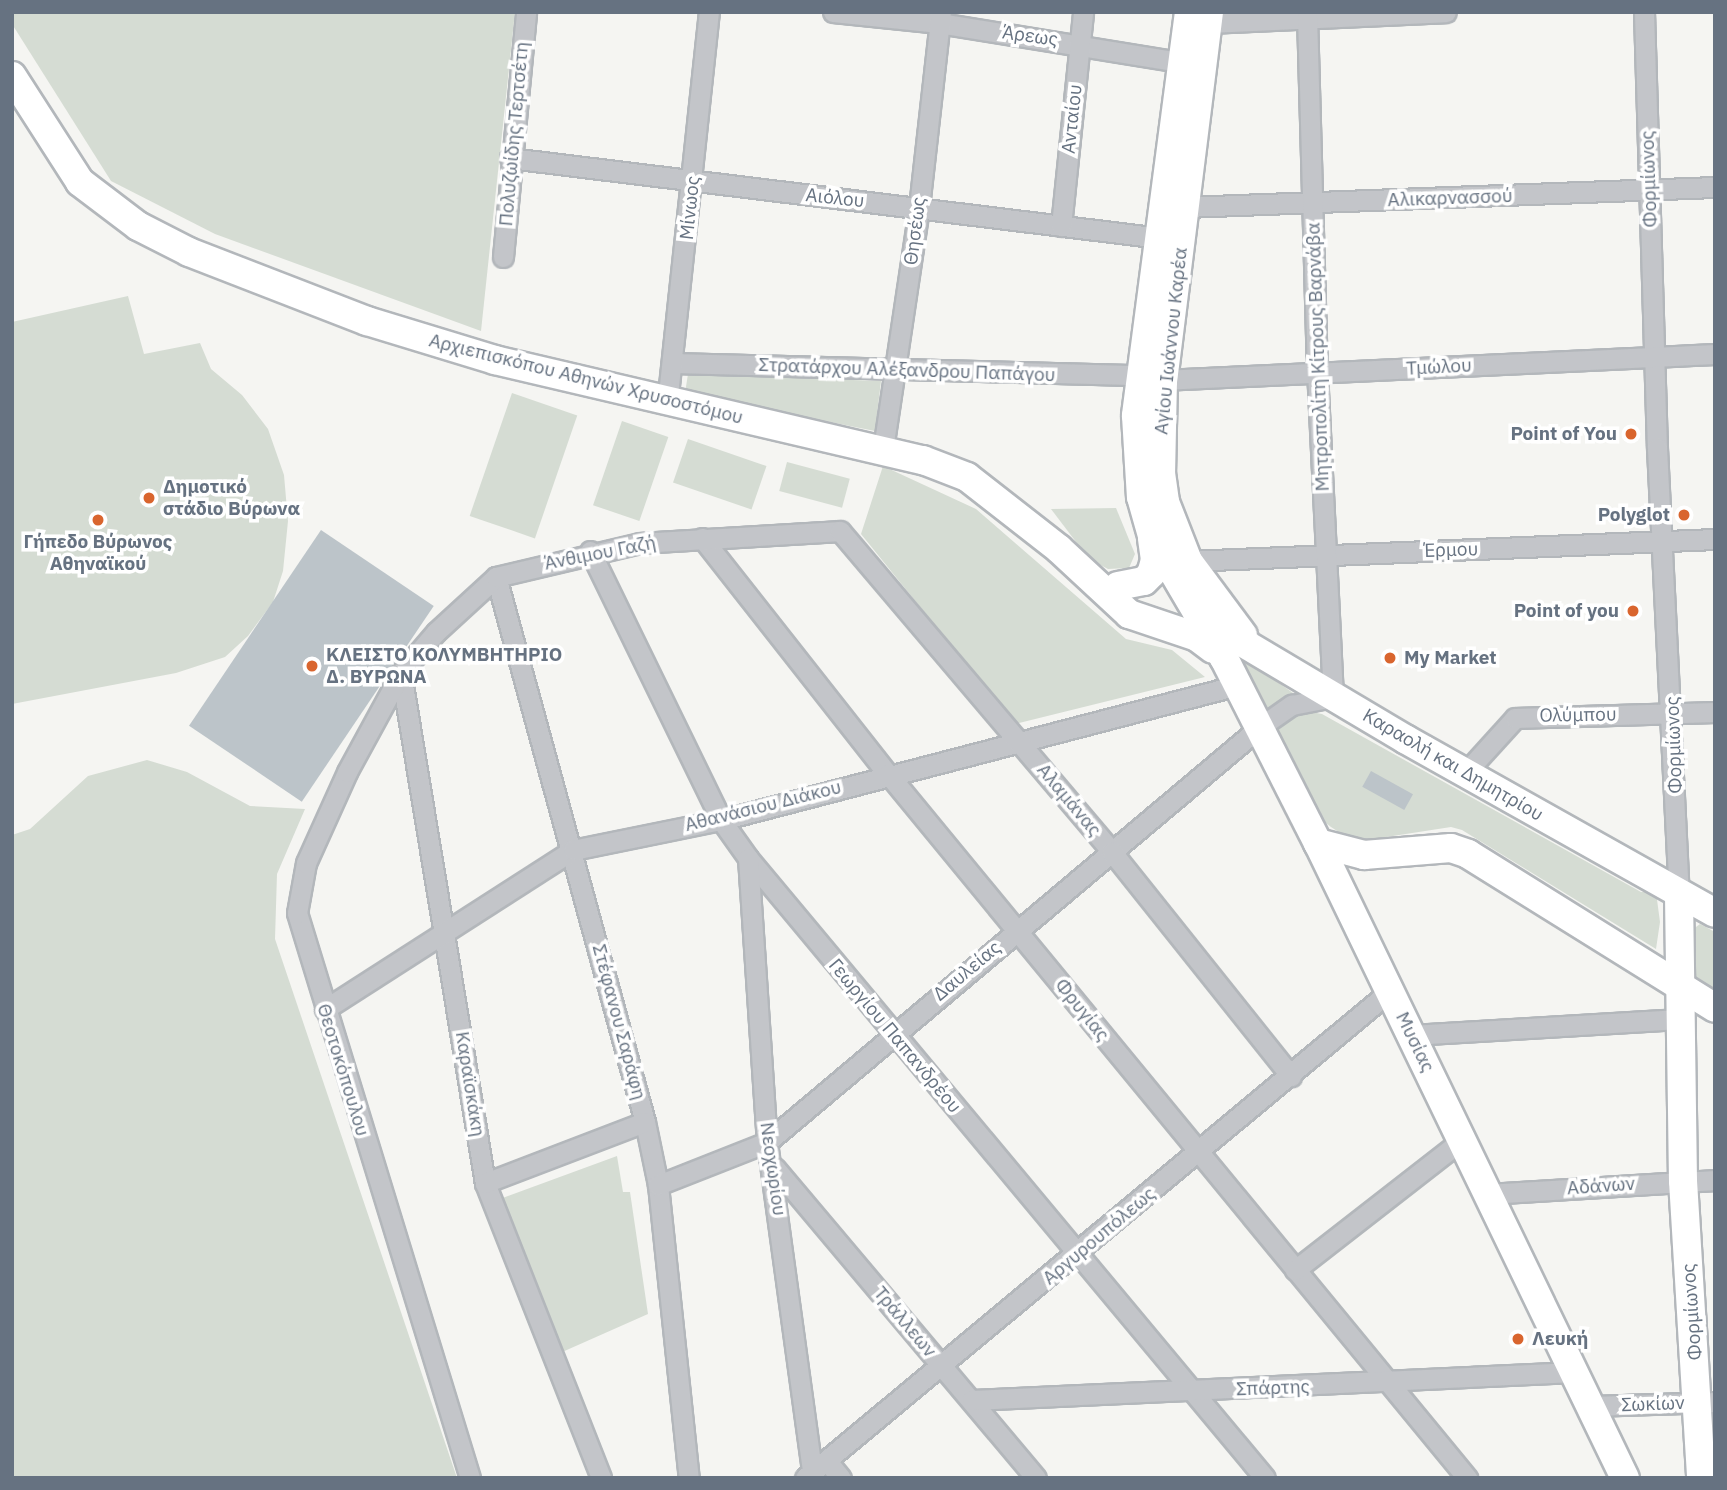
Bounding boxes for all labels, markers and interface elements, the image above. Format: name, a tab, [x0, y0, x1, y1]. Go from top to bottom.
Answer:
street label: Άρεως	[1001, 21, 1059, 51]
street label: Πολυζωίδης Τερτσέτη	[495, 41, 533, 227]
street label: Ανταίου	[1057, 83, 1087, 155]
street label: Φορμίωνος	[1636, 130, 1662, 228]
street label: Μίνωος	[675, 175, 705, 241]
street label: Αιόλου	[804, 184, 866, 212]
street label: Αλικαρνασσού	[1387, 184, 1513, 212]
street label: Θησέως	[900, 196, 930, 266]
street label: Μητροπολίτη Κίτρους Βαρνάβα	[1302, 222, 1334, 492]
street label: Αγίου Ιωάννου Καρέα	[1150, 246, 1192, 436]
street label: Αρχιεπισκόπου Αθηνών Χρυσοστόμου	[427, 329, 745, 429]
street label: Στρατάρχου Αλέξανδρου Παπάγου	[758, 353, 1056, 387]
street label: Τμώλου	[1406, 354, 1472, 380]
place label: Point of You	[1511, 423, 1617, 445]
marker: Point of You	[1623, 426, 1639, 442]
place label: Δημοτικό στάδιο Βύρωνα	[163, 476, 300, 520]
marker: Δημοτικό στάδιο Βύρωνα	[141, 490, 157, 506]
place label: Polyglot	[1598, 504, 1670, 526]
marker: Polyglot	[1676, 507, 1692, 523]
marker: Γήπεδο Βύρωνος Αθηναϊκού	[90, 512, 106, 528]
place label: Γήπεδο Βύρωνος Αθηναϊκού	[24, 531, 172, 575]
street label: Άνθιμου Γαζή	[542, 531, 658, 575]
street label: Έρμου	[1423, 538, 1479, 562]
place label: Point of you	[1514, 600, 1619, 622]
marker: Point of you	[1625, 603, 1641, 619]
place label: ΚΛΕΙΣΤΟ ΚΟΛΥΜΒΗΤΗΡΙΟ Δ. ΒΥΡΩΝΑ	[326, 644, 562, 688]
place label: My Market	[1404, 647, 1497, 669]
marker: My Market	[1382, 650, 1398, 666]
marker: ΚΛΕΙΣΤΟ ΚΟΛΥΜΒΗΤΗΡΙΟ Δ. ΒΥΡΩΝΑ	[304, 658, 320, 674]
street label: Φορμίωνος	[1661, 696, 1687, 794]
street label: Ολύμπου	[1539, 703, 1617, 727]
street label: Καραολή και Δημητρίου	[1359, 704, 1547, 826]
street label: Αλαμάνας	[1032, 759, 1106, 841]
street label: Αθανάσιου Διάκου	[682, 776, 844, 836]
street label: Δαυλείας	[929, 936, 1005, 1006]
street label: Στέφανου Σαράφη	[587, 942, 651, 1102]
street label: Γεωργίου Παπανδρέου	[824, 954, 966, 1118]
street label: Φρυγίας	[1050, 974, 1114, 1046]
street label: Θεοτοκόπουλου	[312, 1001, 374, 1139]
street label: Μυσίας	[1391, 1008, 1439, 1076]
street label: Καραϊσκάκη	[450, 1030, 490, 1138]
street label: Νεοχωρίου	[755, 1121, 791, 1217]
street label: Αδάνων	[1566, 1172, 1636, 1200]
street label: Αργυρουπόλεως	[1038, 1182, 1160, 1290]
street label: Φορμίωνος	[1677, 1263, 1707, 1361]
street label: Τράλλεων	[869, 1282, 941, 1362]
place label: Λευκή	[1532, 1328, 1588, 1350]
marker: Λευκή	[1510, 1331, 1526, 1347]
street label: Σπάρτης	[1236, 1375, 1310, 1401]
street label: Σωκίων	[1621, 1392, 1685, 1416]

